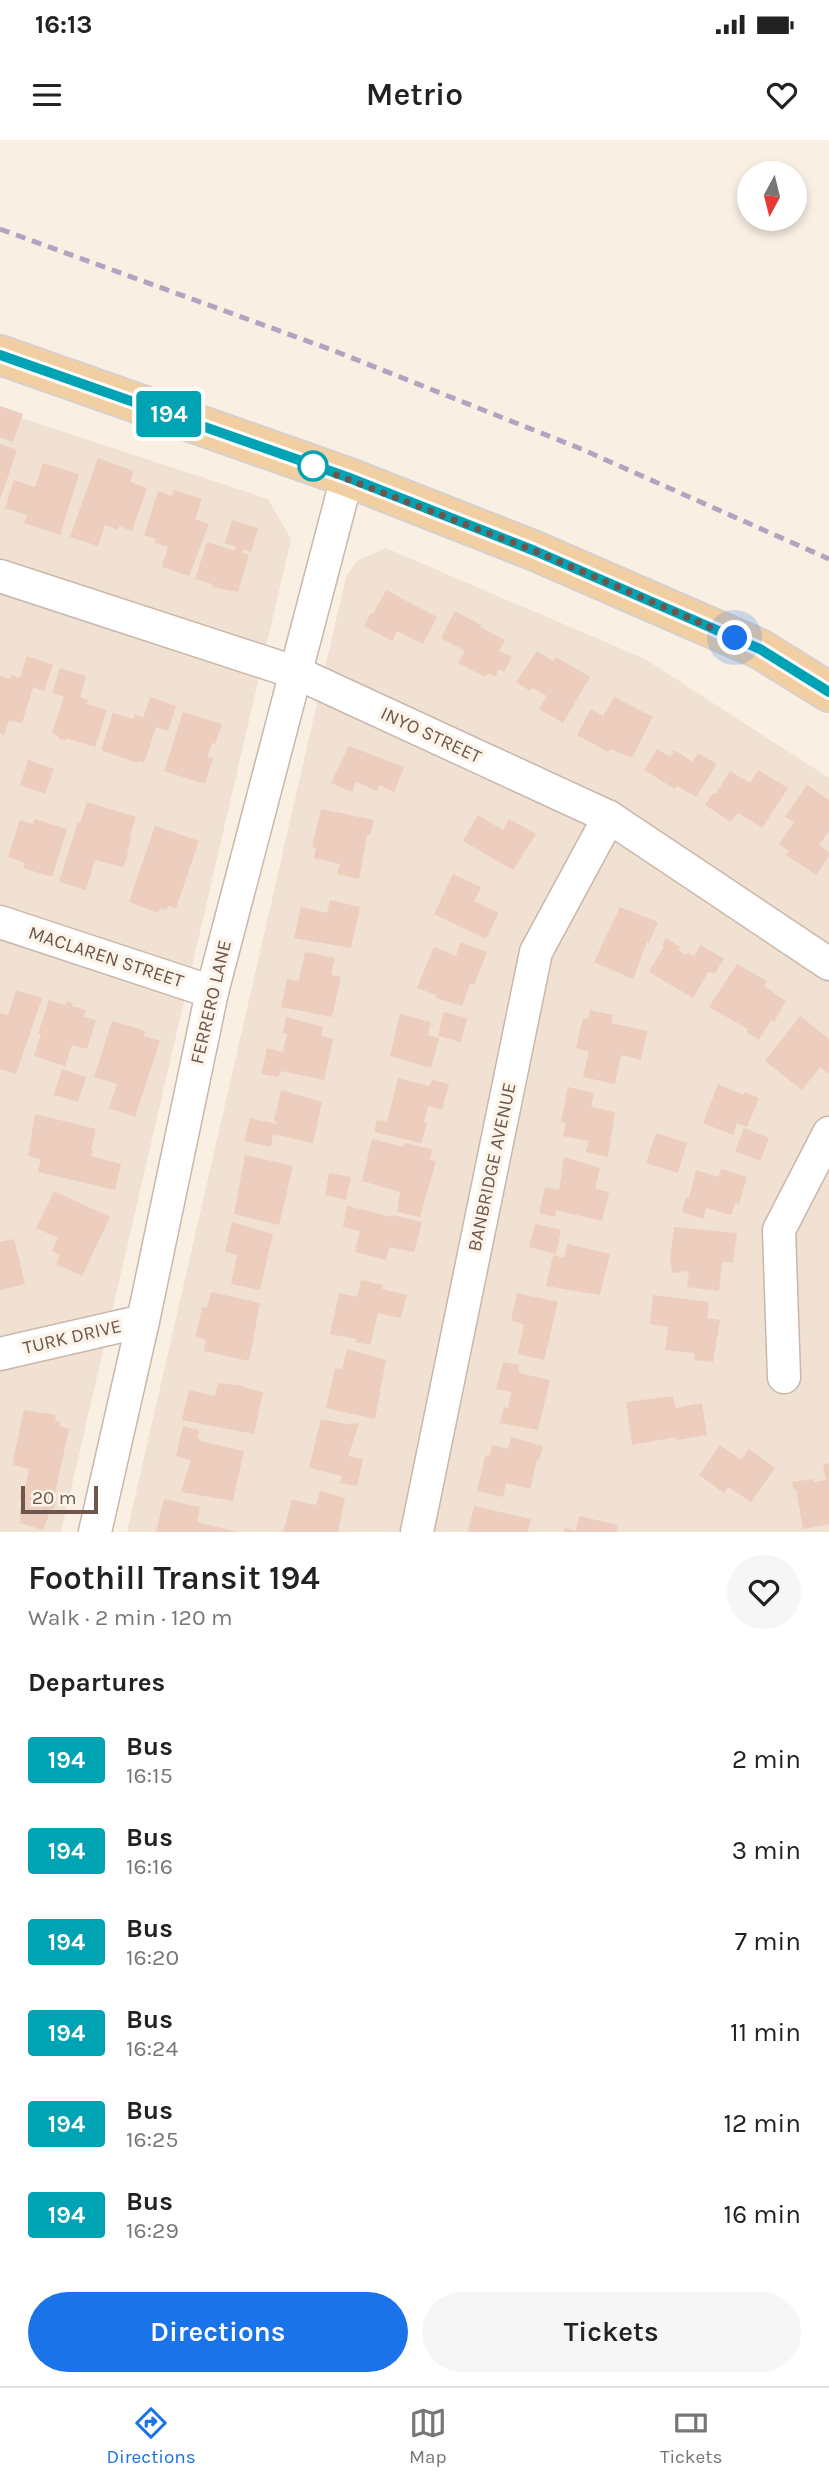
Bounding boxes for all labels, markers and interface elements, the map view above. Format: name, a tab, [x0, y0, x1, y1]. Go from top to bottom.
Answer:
text: 16:13	[35, 9, 93, 40]
icon: menu	[28, 76, 66, 114]
text: Metrio	[366, 76, 463, 113]
icon: heart	[763, 76, 801, 114]
north arrow	[737, 161, 807, 231]
map controls	[737, 161, 807, 231]
line badge: 194	[129, 391, 209, 437]
text: 194	[150, 400, 188, 428]
unlabelled marker	[298, 451, 328, 481]
your location	[717, 620, 752, 655]
street label: INYO STREET	[377, 702, 485, 768]
street label: MACLAREN STREET	[26, 922, 187, 993]
street label: FERRERO LANE	[186, 938, 236, 1066]
street label: BANBRIDGE AVENUE	[463, 1080, 521, 1254]
street label: TURK DRIVE	[21, 1315, 123, 1359]
scale bar	[21, 1483, 98, 1515]
text: 20 m	[32, 1487, 77, 1509]
button: heart	[727, 1555, 801, 1629]
text: Foothill Transit 194	[28, 1559, 320, 1597]
text: Walk · 2 min · 120 m	[28, 1604, 233, 1631]
text: Departures	[28, 1667, 165, 1698]
text: Bus	[126, 1731, 173, 1762]
text: 2 min	[732, 1744, 801, 1775]
text: 194	[48, 1746, 85, 1774]
text: 16:15	[126, 1762, 173, 1789]
text: Bus	[126, 1822, 173, 1853]
text: 3 min	[732, 1835, 801, 1866]
text: 194	[48, 1837, 85, 1865]
text: 16:16	[126, 1853, 173, 1880]
text: Bus	[126, 1913, 173, 1944]
text: 7 min	[735, 1926, 801, 1957]
text: 194	[48, 1928, 85, 1956]
text: 16:20	[126, 1944, 179, 1971]
text: Bus	[126, 2004, 173, 2035]
text: 11 min	[730, 2017, 801, 2048]
text: 194	[48, 2019, 85, 2047]
text: 16:24	[126, 2035, 178, 2062]
text: Bus	[126, 2095, 173, 2126]
text: 12 min	[723, 2108, 801, 2139]
text: 194	[48, 2110, 85, 2138]
text: 16:25	[126, 2126, 178, 2153]
text: Bus	[126, 2186, 173, 2217]
text: 16 min	[724, 2199, 801, 2230]
text: 194	[48, 2201, 85, 2229]
text: 16:29	[126, 2217, 179, 2244]
button: Directions	[28, 2292, 408, 2372]
button: Tickets	[422, 2292, 801, 2372]
tab: Directions	[107, 2404, 196, 2468]
tab: Map	[409, 2404, 447, 2468]
tab: Tickets	[660, 2404, 722, 2468]

